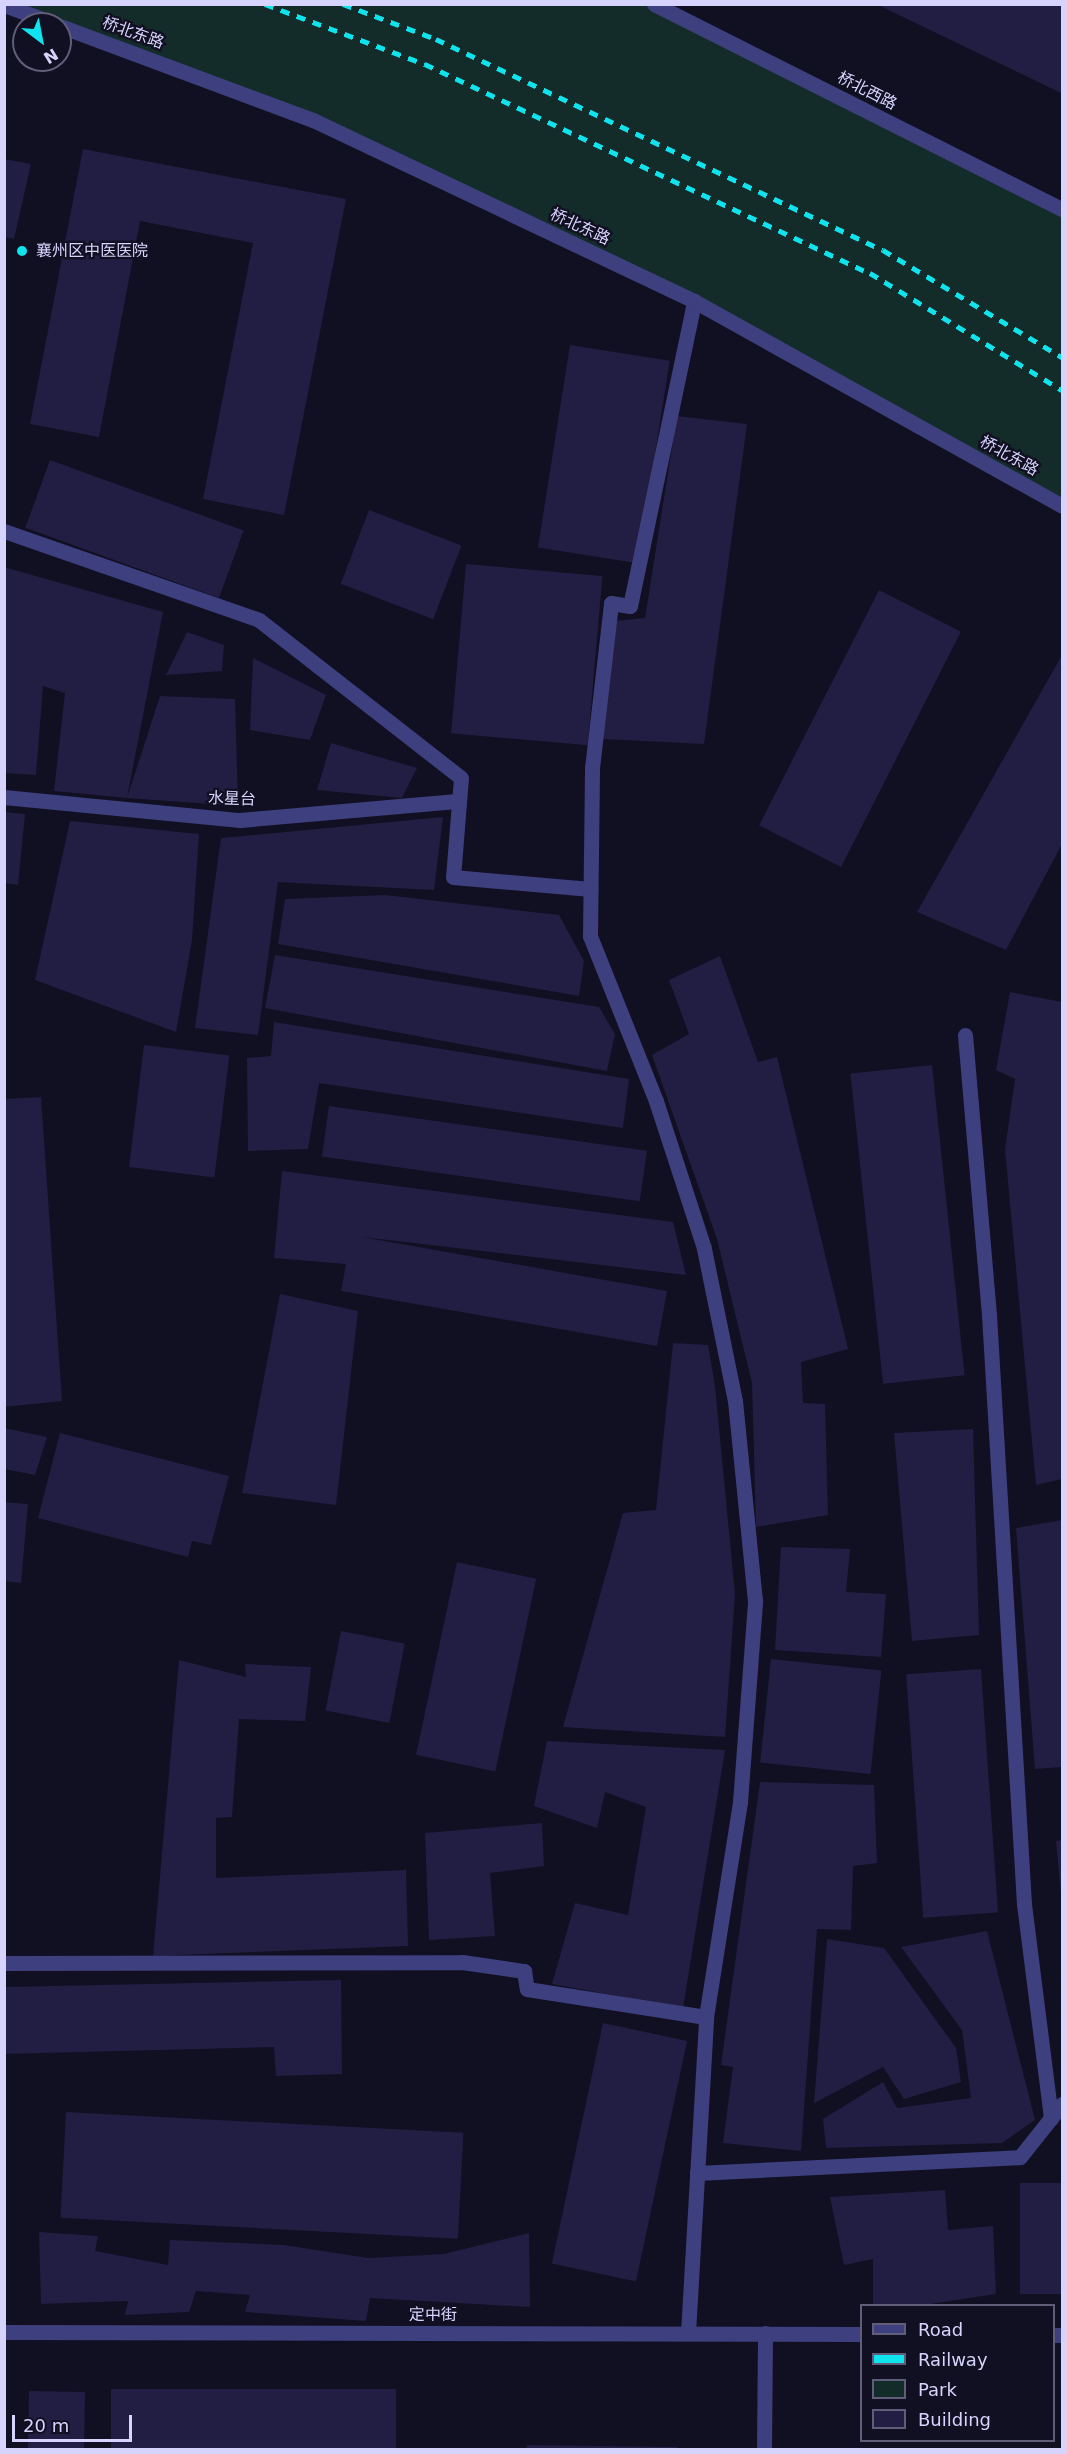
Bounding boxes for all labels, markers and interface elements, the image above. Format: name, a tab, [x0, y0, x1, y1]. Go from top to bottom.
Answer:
north arrow	[12, 12, 72, 72]
street label: 桥北东路	[100, 13, 166, 53]
text: N	[40, 44, 61, 68]
street label: 桥北西路	[834, 68, 900, 114]
street label: 桥北东路	[547, 205, 613, 249]
place label: 襄州区中医医院	[36, 241, 148, 261]
marker: 襄州区中医医院	[13, 242, 31, 260]
street label: 桥北东路	[976, 432, 1042, 480]
street label: 水星台	[208, 789, 256, 809]
legend	[860, 2304, 1055, 2442]
street label: 定中街	[409, 2305, 457, 2325]
text: Road	[918, 2319, 963, 2340]
text: Railway	[918, 2349, 988, 2370]
text: Park	[918, 2379, 957, 2400]
scale bar	[15, 2403, 135, 2441]
text: Building	[918, 2409, 991, 2430]
text: 20 m	[23, 2415, 69, 2436]

